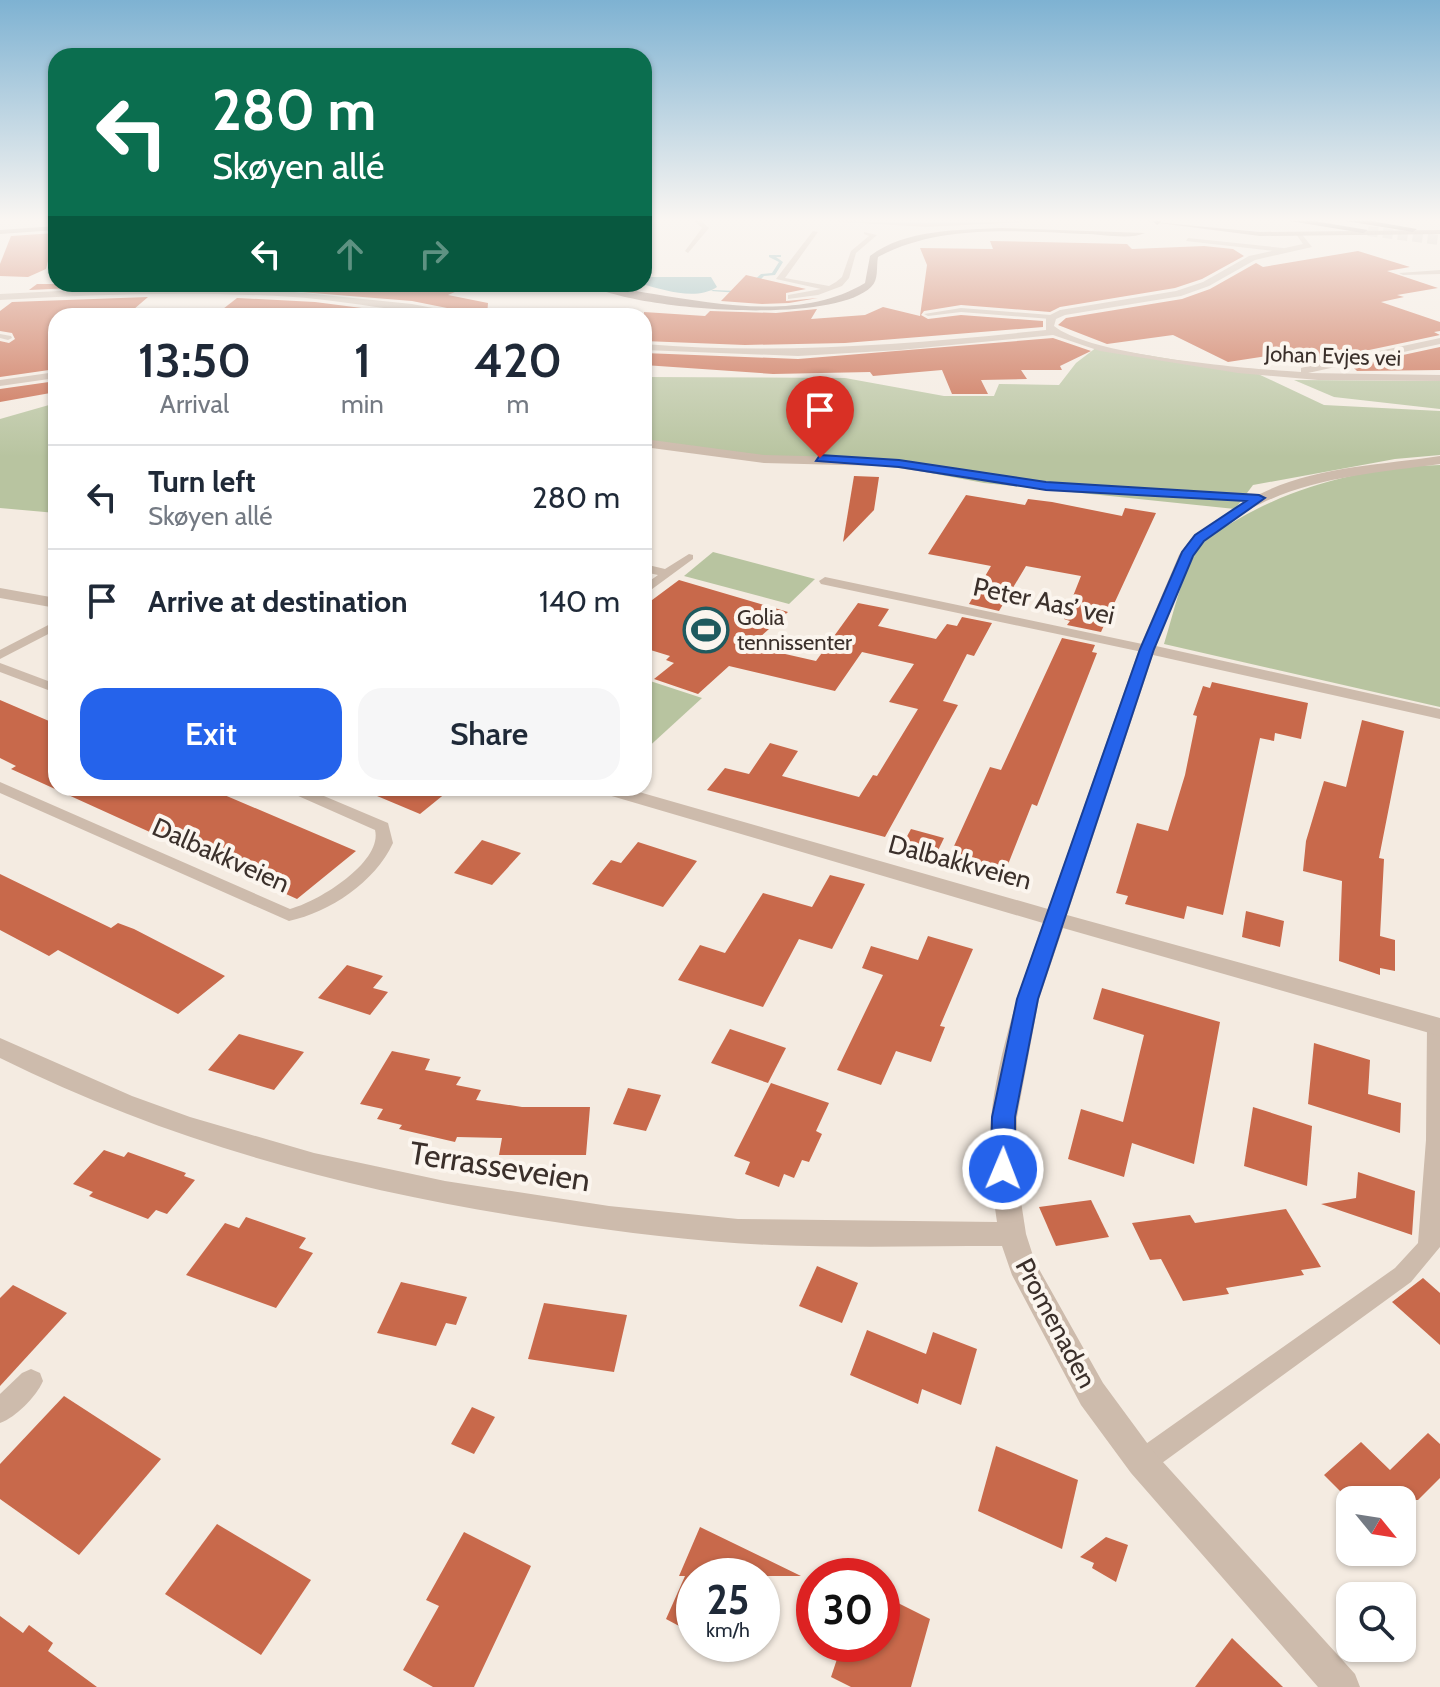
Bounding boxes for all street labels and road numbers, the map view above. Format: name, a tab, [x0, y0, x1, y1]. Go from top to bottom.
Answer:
street label: Johan Evjes vei	[1263, 340, 1402, 372]
street label: Peter Aas’ vei	[970, 570, 1118, 632]
street label: Dalbakkveien	[147, 811, 295, 899]
street label: Dalbakkveien	[885, 828, 1035, 896]
street label: Terrasseveien	[407, 1133, 593, 1199]
street label: Promenaden	[1008, 1253, 1104, 1393]

